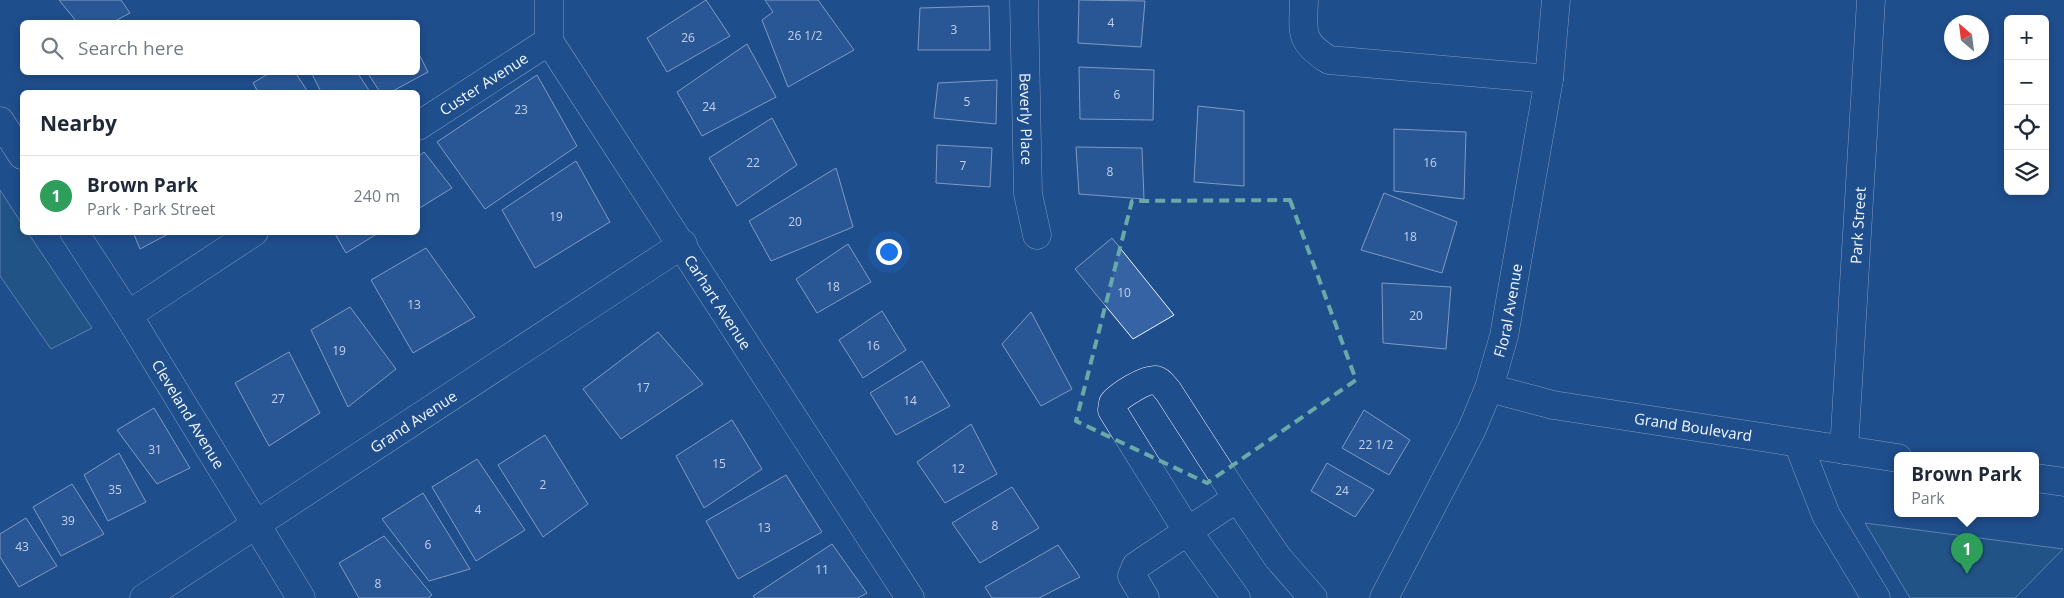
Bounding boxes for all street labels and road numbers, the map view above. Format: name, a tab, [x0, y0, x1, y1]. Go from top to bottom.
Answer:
street label: Custer Avenue	[435, 47, 532, 120]
street label: Beverly Place	[1016, 73, 1037, 165]
street label: Park Street	[1845, 186, 1870, 265]
street label: Carhart Avenue	[680, 251, 756, 353]
street label: Floral Avenue	[1488, 262, 1527, 359]
street label: Cleveland Avenue	[148, 356, 229, 472]
street label: Grand Avenue	[366, 385, 460, 457]
street label: Grand Boulevard	[1633, 408, 1753, 445]

